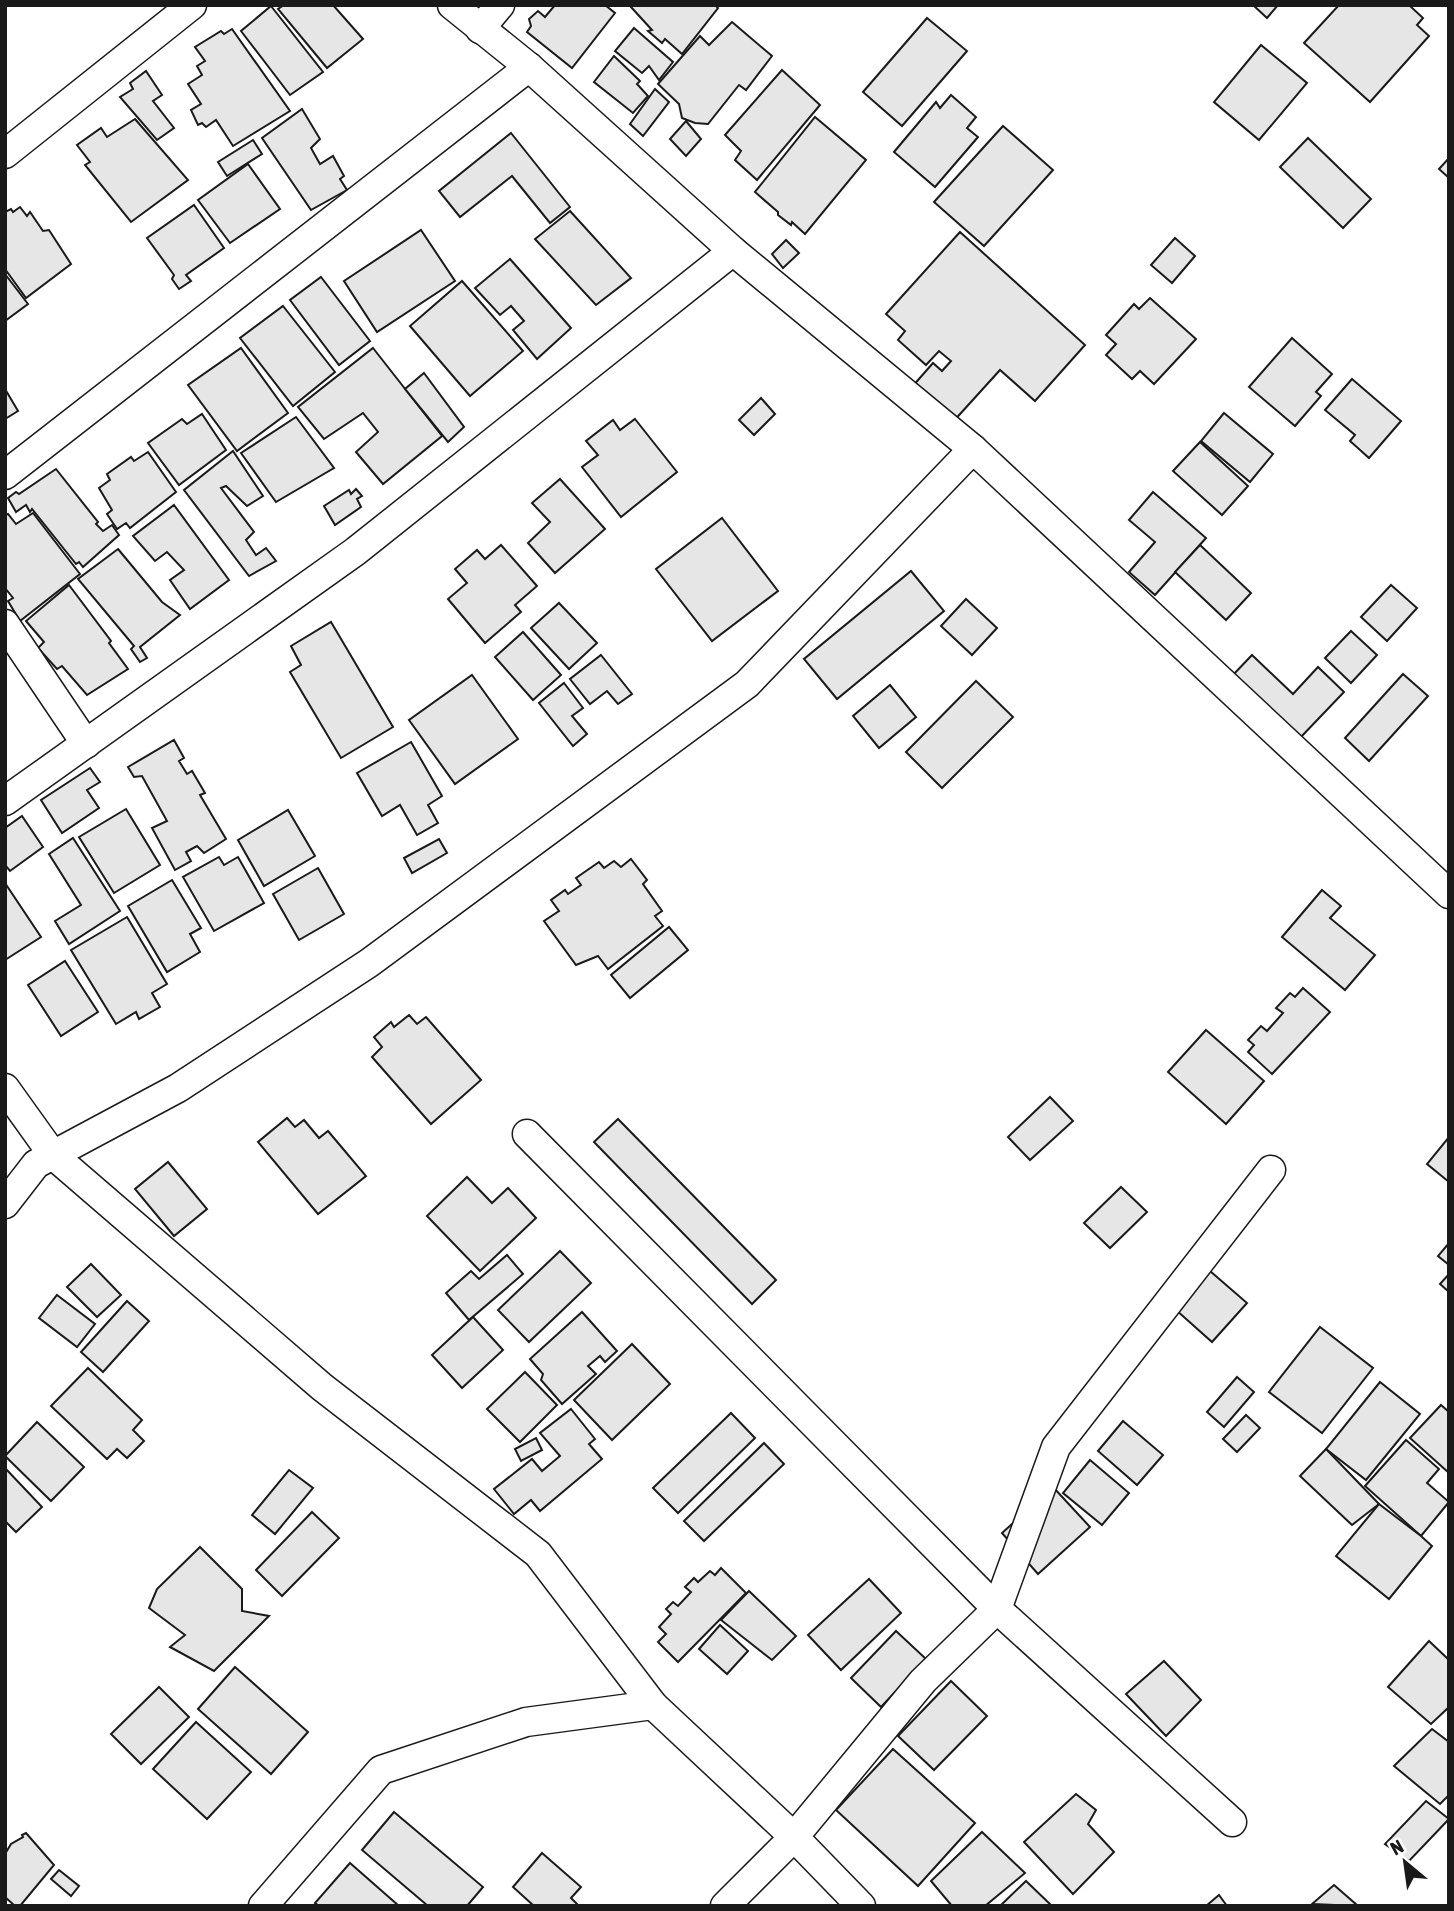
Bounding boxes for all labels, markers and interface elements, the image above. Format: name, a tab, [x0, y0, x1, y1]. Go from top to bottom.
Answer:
north arrow	[1370, 1827, 1440, 1897]
text: N	[1387, 1835, 1407, 1859]

